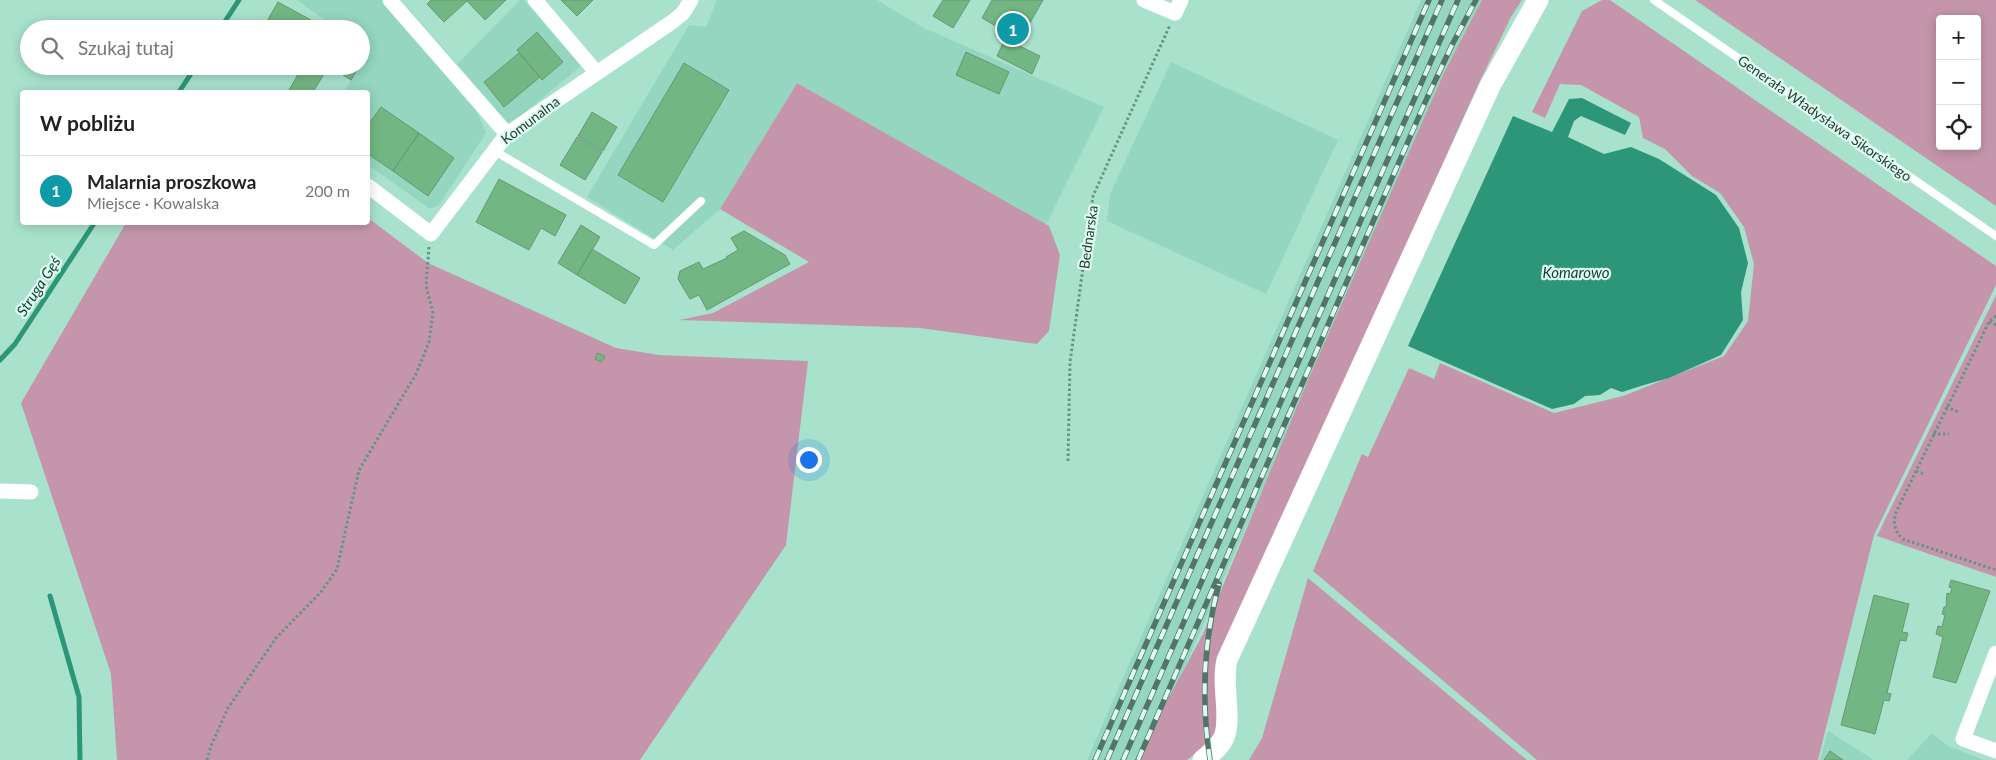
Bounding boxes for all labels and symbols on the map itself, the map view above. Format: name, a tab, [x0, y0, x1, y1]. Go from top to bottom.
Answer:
pin: 1	[997, 10, 1029, 48]
street label: Generała Władysława Sikorskiego	[1735, 51, 1915, 185]
street label: Komunalna	[497, 92, 563, 148]
street label: Bednarska	[1075, 204, 1101, 270]
water label: Struga Gęś	[12, 252, 64, 319]
water label: Komarowo	[1542, 263, 1610, 281]
your location	[796, 447, 822, 473]

